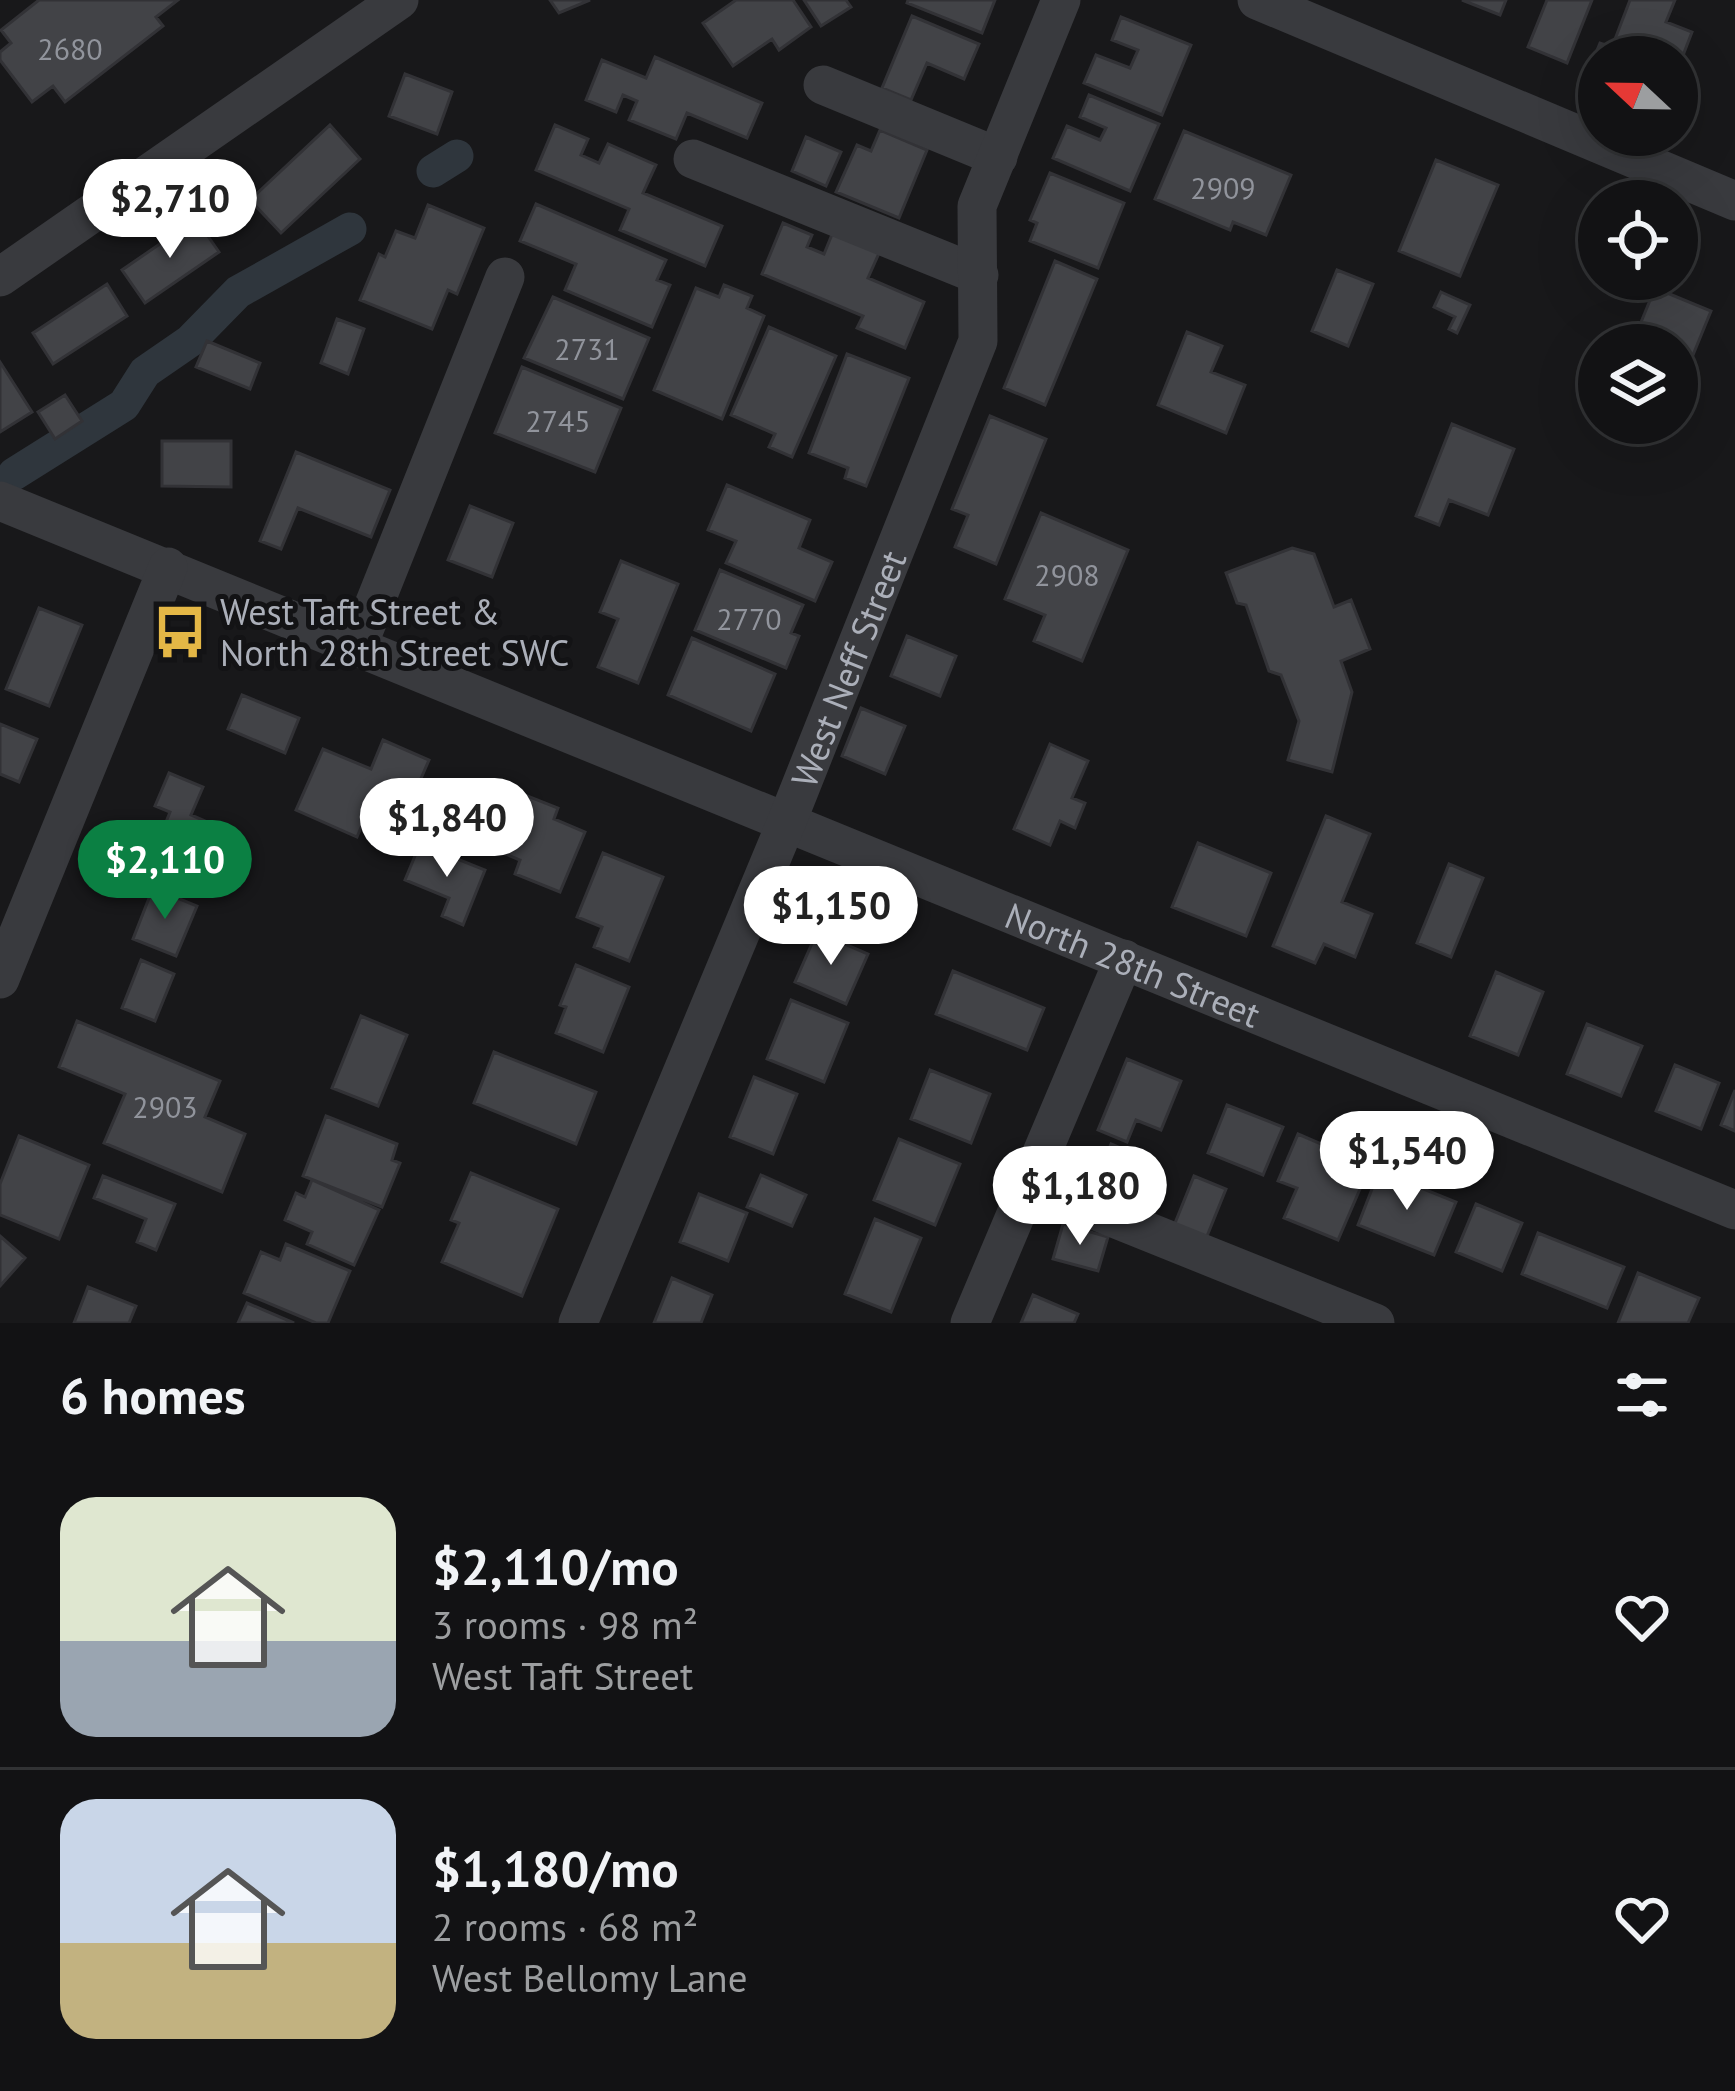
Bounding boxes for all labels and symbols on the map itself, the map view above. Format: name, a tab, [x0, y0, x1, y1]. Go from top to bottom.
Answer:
house number: 2680	[37, 29, 103, 68]
north arrow	[1578, 36, 1698, 156]
pin: $2,710	[72, 159, 268, 261]
house number: 2909	[1190, 168, 1256, 207]
house number: 2731	[554, 329, 620, 368]
house number: 2745	[525, 401, 591, 440]
street label: West Neff Street	[780, 543, 916, 794]
house number: 2908	[1034, 555, 1100, 594]
place label: West Taft Street & North 28th Street SWC	[220, 588, 569, 676]
house number: 2770	[716, 599, 782, 638]
bus stop icon: West Taft Street & North 28th Street SWC	[151, 603, 209, 661]
pin: $1,840	[349, 778, 545, 880]
pin: $2,110	[67, 820, 263, 922]
pin: $1,150	[733, 866, 929, 968]
street label: North 28th Street	[999, 891, 1267, 1037]
house number: 2903	[132, 1087, 198, 1126]
pin: $1,540	[1309, 1111, 1505, 1213]
pin: $1,180	[982, 1146, 1178, 1248]

